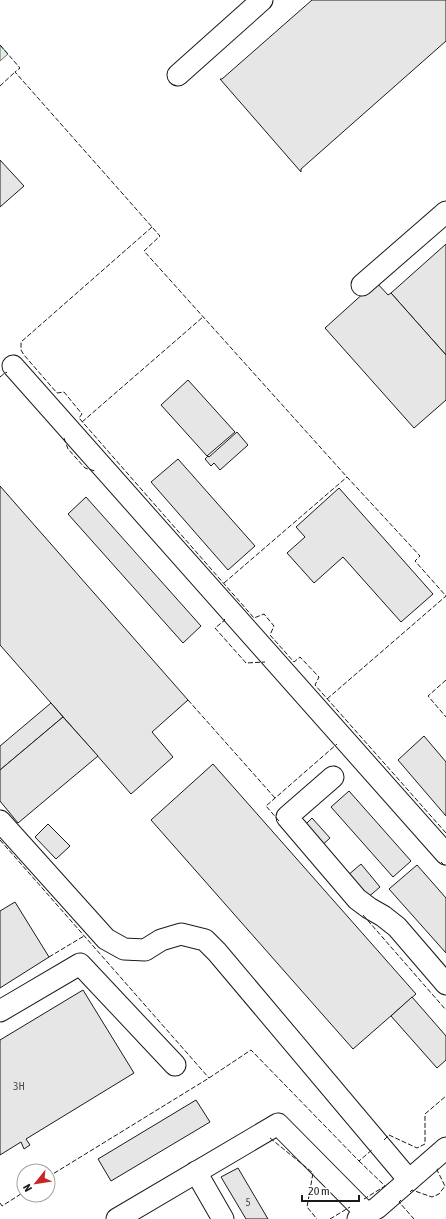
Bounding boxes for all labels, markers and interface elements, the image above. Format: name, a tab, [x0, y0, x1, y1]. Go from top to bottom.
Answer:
house number: 3H	[13, 1080, 25, 1092]
north arrow	[16, 1163, 56, 1203]
scale bar	[302, 1177, 359, 1203]
text: N	[21, 1182, 34, 1194]
text: 20 m	[308, 1184, 330, 1198]
house number: 5	[245, 1196, 251, 1208]

